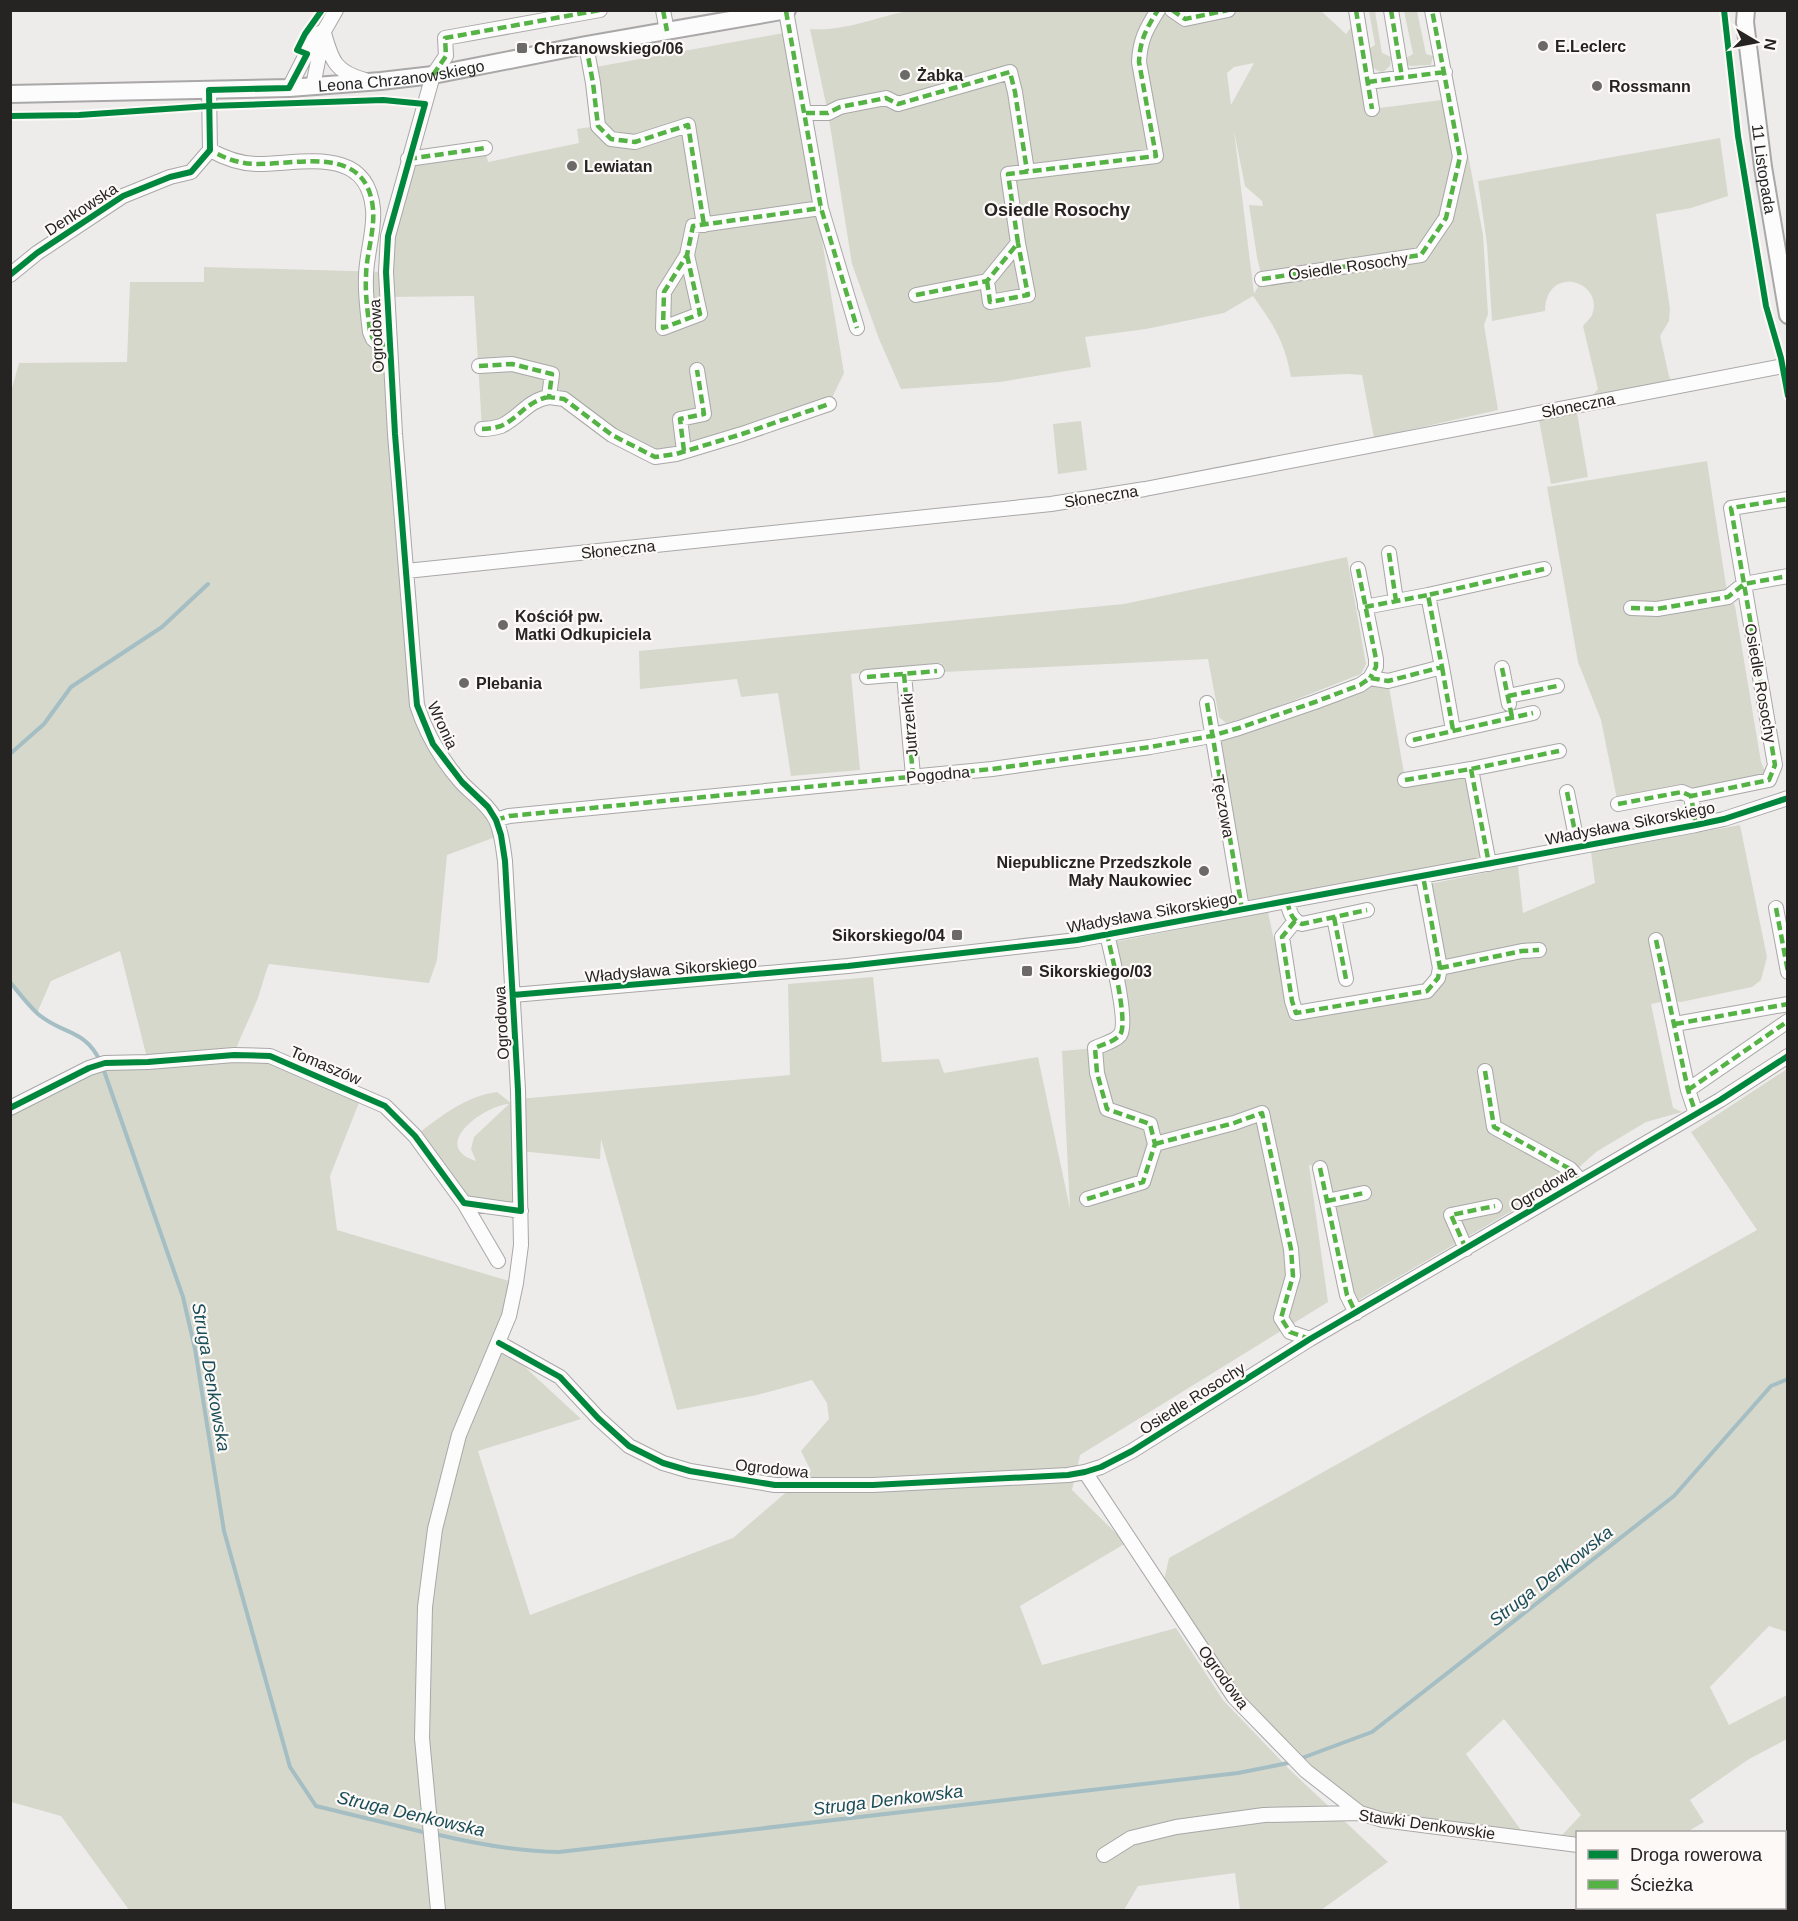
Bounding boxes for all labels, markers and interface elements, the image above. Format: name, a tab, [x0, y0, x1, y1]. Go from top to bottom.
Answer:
north arrow	[1726, 12, 1786, 72]
text: N	[1761, 37, 1780, 52]
place label: E.Leclerc	[1555, 38, 1626, 55]
marker: E.Leclerc	[1536, 39, 1550, 53]
place label: Chrzanowskiego/06	[534, 40, 683, 57]
marker: Chrzanowskiego/06	[515, 41, 529, 55]
street label: Leona Chrzanowskiego	[318, 57, 486, 95]
place label: Żabka	[917, 67, 963, 84]
marker: Żabka	[898, 68, 912, 82]
place label: Rossmann	[1609, 78, 1691, 95]
marker: Rossmann	[1590, 79, 1604, 93]
street label: 11 Listopada	[1749, 123, 1779, 215]
place label: Lewiatan	[584, 158, 652, 175]
marker: Lewiatan	[565, 159, 579, 173]
street label: Denkowska	[42, 180, 121, 239]
district label: Osiedle Rosochy	[984, 200, 1130, 220]
street label: Osiedle Rosochy	[1287, 250, 1409, 283]
street label: Ogrodowa	[366, 299, 387, 373]
street label: Słoneczna	[1540, 390, 1616, 421]
street label: Słoneczna	[1063, 482, 1139, 511]
street label: Słoneczna	[580, 537, 656, 562]
place label: Kościół pw. Matki Odkupiciela	[515, 608, 651, 643]
marker: Kościół pw. Matki Odkupiciela	[496, 618, 510, 632]
street label: Osiedle Rosochy	[1742, 622, 1779, 744]
place label: Plebania	[476, 675, 542, 692]
marker: Plebania	[457, 676, 471, 690]
street label: Jutrzenki	[898, 692, 921, 758]
street label: Wronia	[424, 699, 461, 752]
street label: Pogodna	[905, 763, 971, 786]
street label: Tęczowa	[1210, 773, 1237, 839]
street label: Władysława Sikorskiego	[1544, 799, 1716, 848]
place label: Niepubliczne Przedszkole Mały Naukowiec	[996, 854, 1192, 889]
marker: Niepubliczne Przedszkole Mały Naukowiec	[1197, 864, 1211, 878]
street label: Władysława Sikorskiego	[1066, 889, 1239, 936]
place label: Sikorskiego/04	[832, 927, 945, 944]
marker: Sikorskiego/04	[950, 928, 964, 942]
street label: Władysława Sikorskiego	[584, 954, 758, 985]
place label: Sikorskiego/03	[1039, 963, 1152, 980]
marker: Sikorskiego/03	[1020, 964, 1034, 978]
street label: Ogrodowa	[491, 986, 512, 1060]
street label: Tomaszów	[288, 1043, 364, 1088]
street label: Ogrodowa	[1507, 1162, 1579, 1215]
water label: Struga Denkowska	[188, 1301, 234, 1453]
street label: Osiedle Rosochy	[1136, 1359, 1248, 1438]
street label: Ogrodowa	[734, 1456, 810, 1481]
water label: Struga Denkowska	[1485, 1522, 1617, 1630]
street label: Ogrodowa	[1195, 1642, 1252, 1712]
water label: Struga Denkowska	[812, 1781, 964, 1819]
water label: Struga Denkowska	[335, 1787, 487, 1841]
street label: Stawki Denkowskie	[1358, 1806, 1496, 1843]
legend	[1576, 1831, 1786, 1909]
text: Droga rowerowa	[1630, 1845, 1763, 1865]
text: Ścieżka	[1630, 1874, 1694, 1895]

